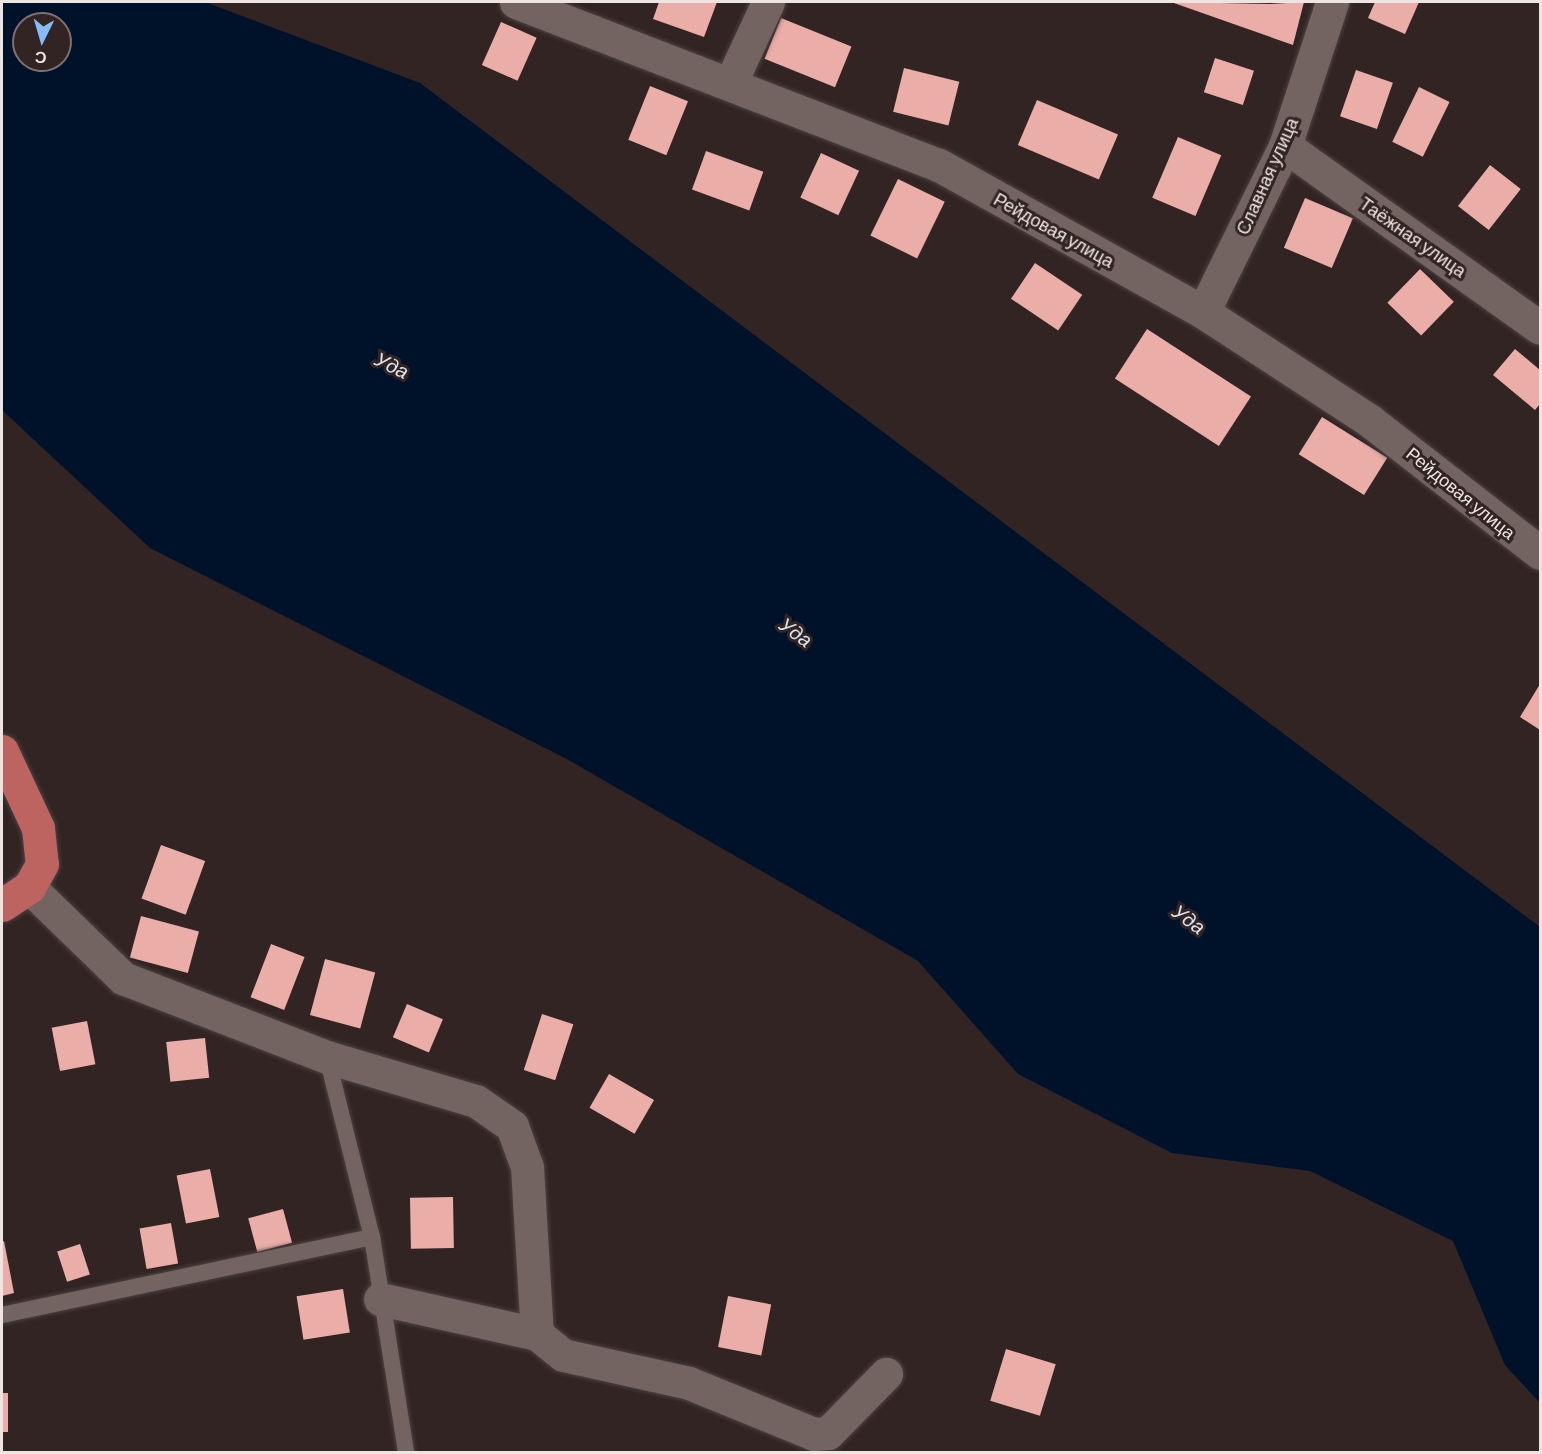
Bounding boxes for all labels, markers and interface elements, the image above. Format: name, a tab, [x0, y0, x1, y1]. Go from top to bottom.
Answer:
north arrow	[12, 12, 72, 72]
text: С	[34, 48, 47, 68]
street label: Славная улица	[1232, 114, 1302, 238]
street label: Рейдовая улица	[990, 188, 1118, 272]
street label: Таёжная улица	[1356, 192, 1470, 282]
water label: Уда	[371, 347, 413, 383]
street label: Рейдовая улица	[1402, 442, 1520, 544]
water label: Уда	[775, 612, 817, 652]
water label: Уда	[1168, 899, 1210, 939]

